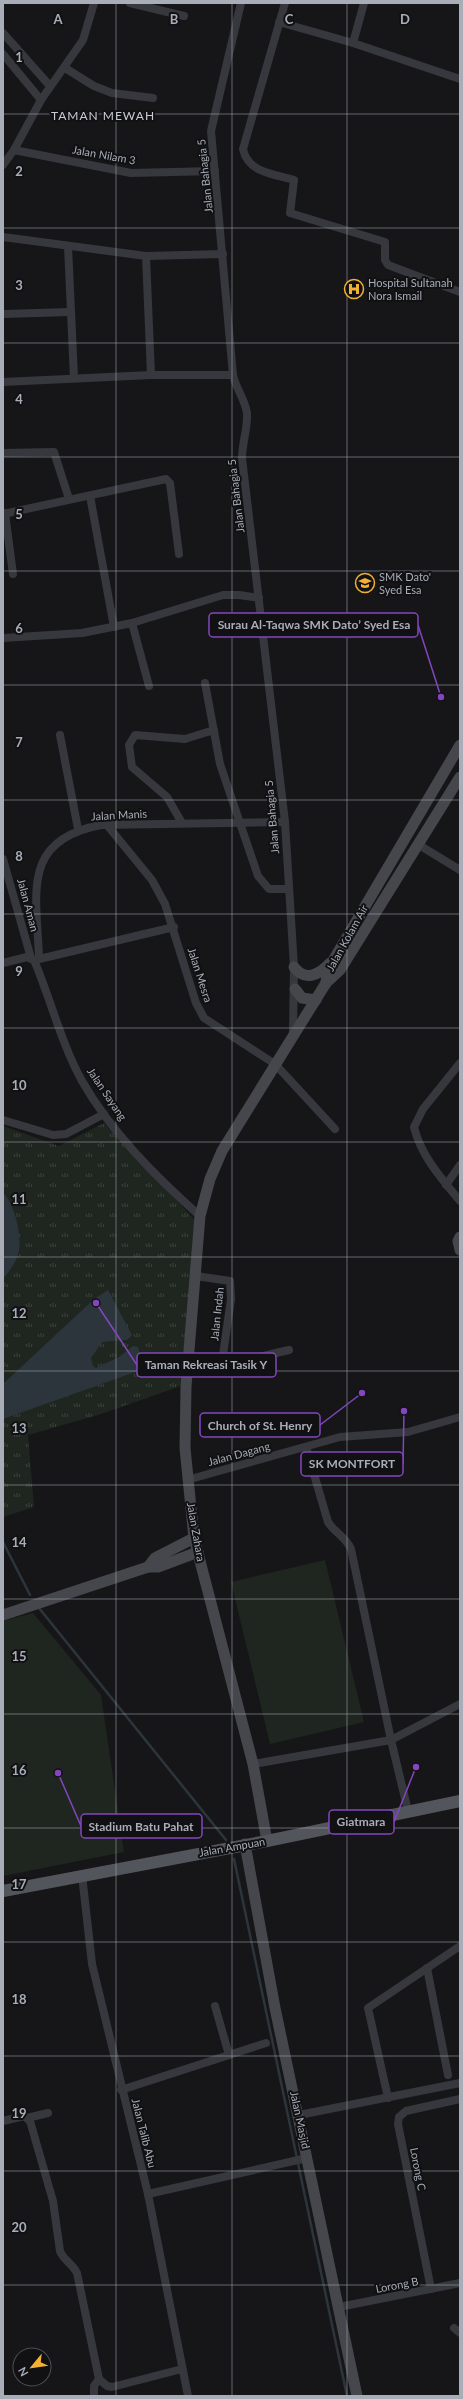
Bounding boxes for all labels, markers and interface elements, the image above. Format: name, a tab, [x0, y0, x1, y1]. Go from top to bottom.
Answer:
text: A	[52, 11, 63, 27]
text: B	[170, 11, 179, 27]
text: C	[285, 11, 294, 27]
text: D	[400, 11, 410, 27]
text: 1	[15, 49, 23, 65]
district label: TAMAN MEWAH	[51, 108, 155, 123]
street label: Jalan Bahagia 5	[194, 139, 215, 214]
street label: Jalan Nilam 3	[71, 143, 137, 166]
text: 2	[15, 163, 23, 179]
place label: Hospital Sultanah Nora Ismail	[368, 276, 453, 302]
text: 3	[15, 277, 23, 293]
hospital icon: Hospital Sultanah Nora Ismail	[343, 278, 365, 300]
text: 4	[15, 391, 23, 407]
street label: Jalan Bahagia 5	[225, 459, 246, 534]
text: 5	[15, 506, 23, 522]
place label: SMK Dato' Syed Esa	[379, 570, 431, 596]
school or university icon: SMK Dato' Syed Esa	[354, 572, 376, 594]
callout: Surau Al-Taqwa SMK Dato’ Syed Esa	[209, 613, 418, 637]
text: Surau Al-Taqwa SMK Dato’ Syed Esa	[218, 617, 410, 632]
text: 6	[15, 620, 23, 636]
text: 7	[15, 734, 23, 750]
street label: Jalan Bahagia 5	[262, 780, 281, 854]
street label: Jalan Manis	[91, 807, 147, 822]
text: 8	[15, 848, 23, 864]
street label: Jalan Aman	[15, 877, 42, 933]
street label: Jalan Kolam Air	[323, 902, 370, 973]
street label: Jalan Mesra	[185, 946, 215, 1004]
text: 9	[15, 963, 23, 979]
street label: Jalan Sayang	[85, 1065, 130, 1123]
text: 10	[11, 1077, 27, 1093]
text: 11	[11, 1191, 27, 1207]
street label: Jalan Indah	[207, 1287, 226, 1341]
text: 12	[11, 1305, 27, 1321]
callout: Taman Rekreasi Tasik Y	[137, 1353, 276, 1377]
text: Taman Rekreasi Tasik Y	[145, 1357, 267, 1372]
callout: Church of St. Henry	[200, 1413, 320, 1437]
text: Church of St. Henry	[208, 1418, 313, 1433]
text: 13	[11, 1420, 27, 1436]
street label: Jalan Dagang	[206, 1439, 272, 1468]
callout: SK MONTFORT	[301, 1452, 403, 1476]
text: SK MONTFORT	[309, 1456, 396, 1471]
street label: Jalan Zahara	[185, 1501, 208, 1563]
text: 14	[11, 1534, 27, 1550]
text: 15	[11, 1648, 27, 1664]
text: 16	[11, 1762, 27, 1778]
callout: Giatmara	[329, 1810, 394, 1834]
callout: Stadium Batu Pahat	[81, 1814, 202, 1838]
text: Giatmara	[337, 1814, 385, 1829]
text: Stadium Batu Pahat	[89, 1819, 194, 1834]
street label: Jalan Ampuan	[198, 1834, 266, 1859]
text: 17	[11, 1876, 27, 1892]
text: 18	[11, 1991, 27, 2007]
street label: Jalan Masjid	[288, 2090, 313, 2150]
street label: Jalan Talib Abu	[130, 2097, 159, 2169]
text: 19	[11, 2105, 27, 2121]
street label: Lorong C	[408, 2146, 429, 2192]
text: 20	[11, 2219, 27, 2235]
street label: Lorong B	[374, 2274, 419, 2295]
north arrow	[12, 2347, 52, 2387]
text: N	[15, 2365, 31, 2379]

